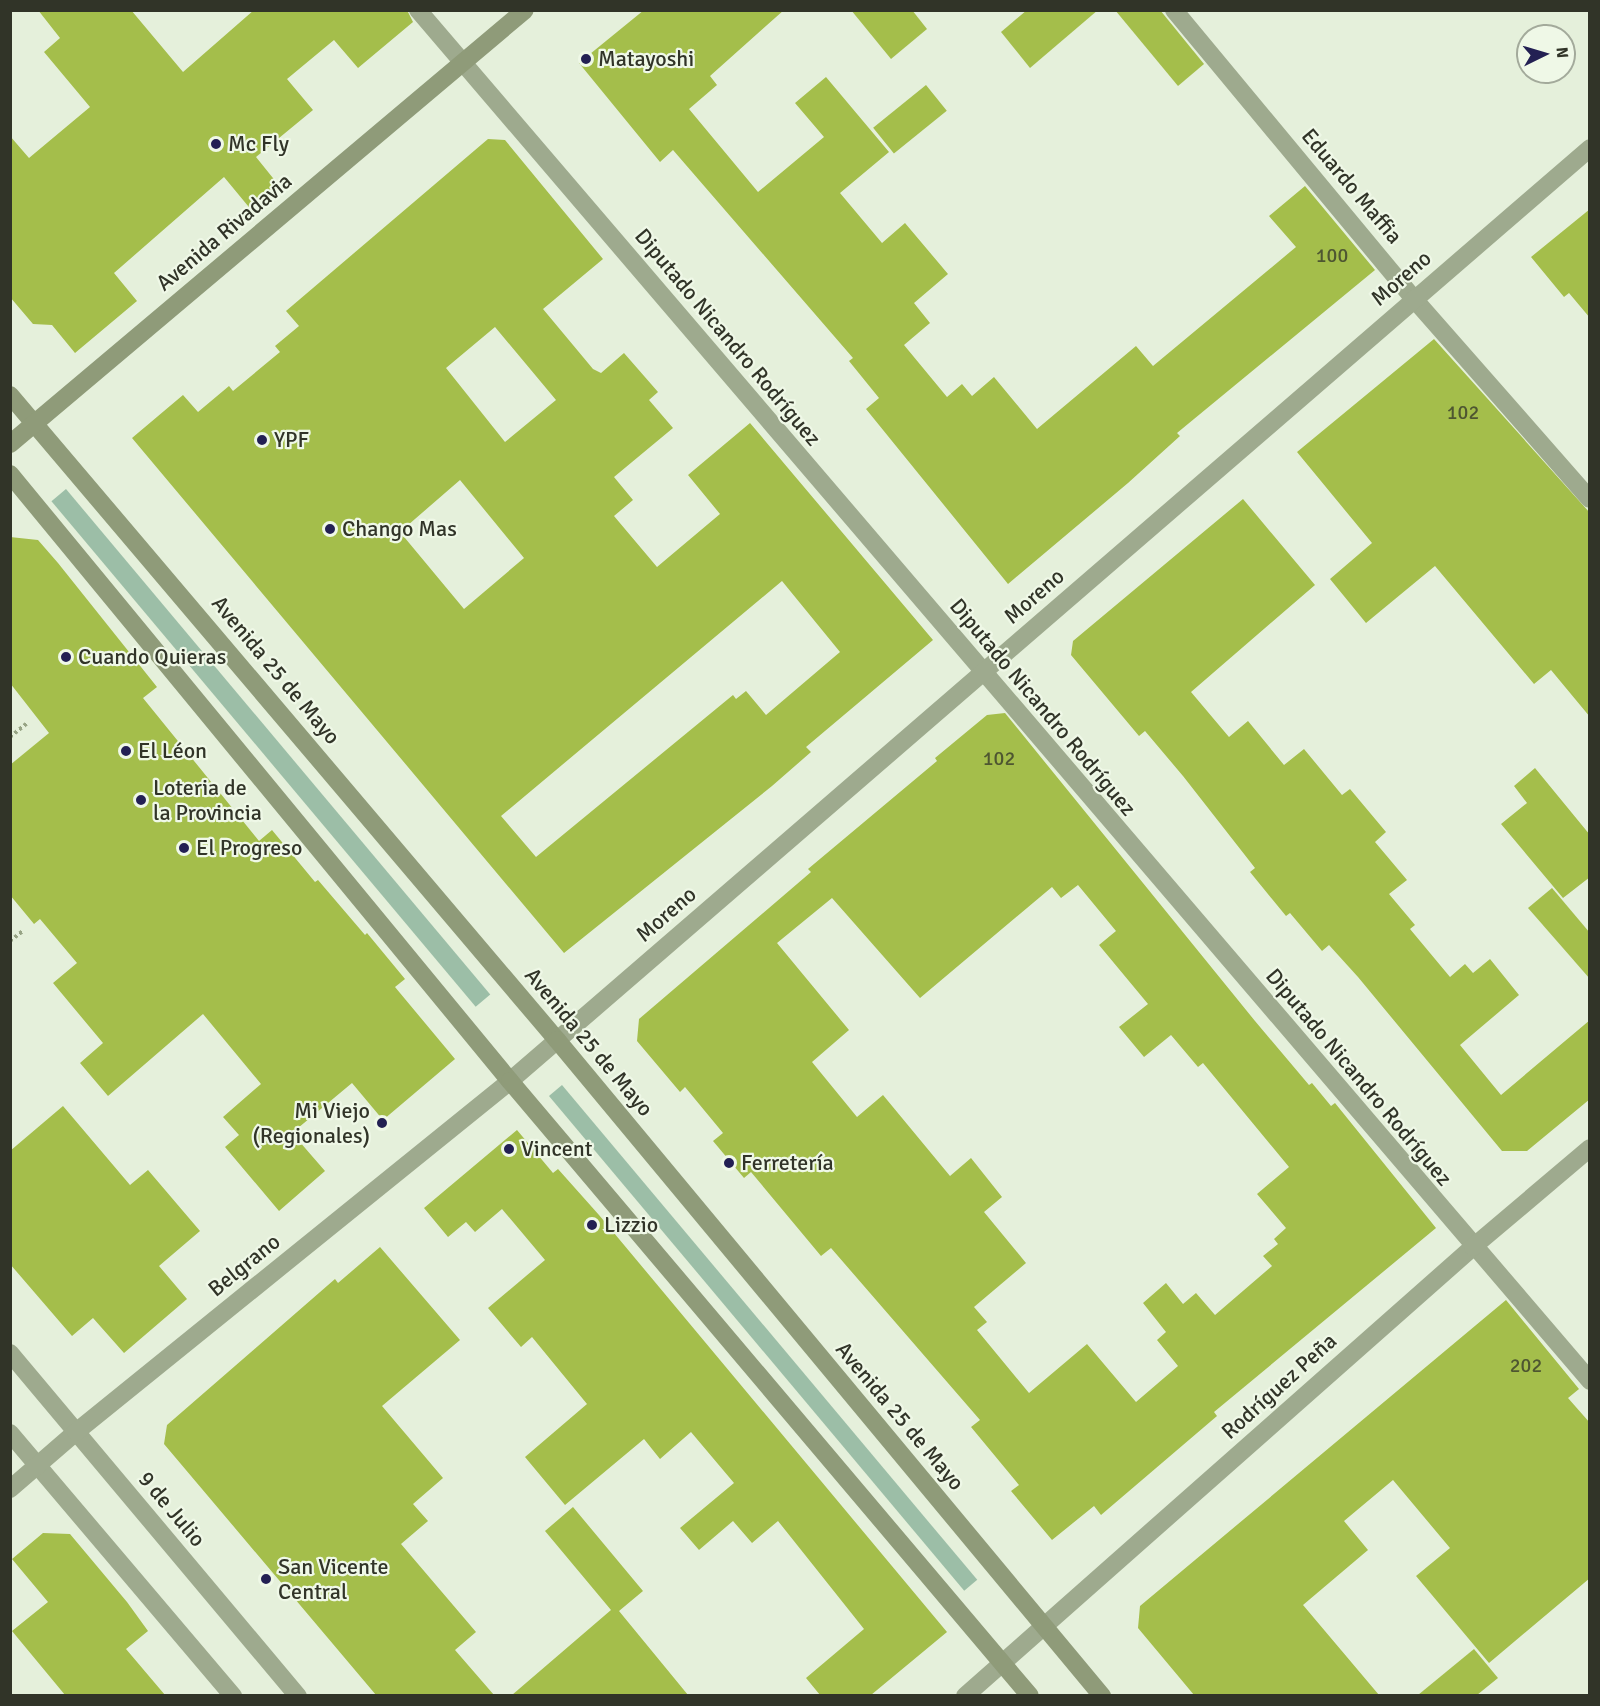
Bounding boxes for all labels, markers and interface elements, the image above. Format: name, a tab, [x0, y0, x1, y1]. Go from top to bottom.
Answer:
north arrow	[1516, 24, 1576, 84]
place label: Matayoshi	[598, 46, 694, 72]
text: N	[1551, 46, 1572, 59]
marker: Matayoshi	[579, 52, 593, 66]
street label: Eduardo Maffia	[1296, 123, 1408, 249]
place label: Mc Fly	[228, 131, 289, 157]
marker: Mc Fly	[209, 137, 223, 151]
street label: Avenida Rivadavia	[151, 168, 297, 296]
street label: Diputado Nicandro Rodríguez	[629, 223, 827, 451]
house number: 100	[1316, 243, 1348, 267]
street label: Moreno	[1365, 245, 1437, 311]
house number: 102	[1447, 400, 1479, 424]
place label: YPF	[274, 427, 309, 453]
marker: YPF	[255, 433, 269, 447]
place label: Chango Mas	[342, 516, 457, 542]
marker: Chango Mas	[323, 522, 337, 536]
street label: Moreno	[998, 563, 1070, 629]
street label: Avenida 25 de Mayo	[206, 590, 346, 750]
street label: Diputado Nicandro Rodríguez	[944, 593, 1142, 821]
place label: Cuando Quieras	[78, 644, 226, 670]
marker: Cuando Quieras	[59, 650, 73, 664]
place label: El Léon	[138, 738, 207, 764]
marker: El Léon	[119, 744, 133, 758]
house number: 102	[983, 746, 1015, 770]
place label: Loteria de la Provincia	[153, 774, 262, 825]
marker: Loteria de la Provincia	[134, 793, 148, 807]
place label: El Progreso	[196, 835, 302, 861]
marker: El Progreso	[177, 841, 191, 855]
street label: Moreno	[630, 881, 702, 947]
street label: Avenida 25 de Mayo	[519, 962, 659, 1122]
street label: Diputado Nicandro Rodríguez	[1260, 963, 1458, 1191]
place label: Mi Viejo (Regionales)	[253, 1097, 370, 1148]
marker: Mi Viejo (Regionales)	[375, 1116, 389, 1130]
place label: Vincent	[521, 1136, 593, 1162]
marker: Vincent	[502, 1142, 516, 1156]
place label: Ferretería	[741, 1150, 834, 1176]
marker: Ferretería	[722, 1156, 736, 1170]
place label: Lizzio	[604, 1212, 658, 1238]
marker: Lizzio	[585, 1218, 599, 1232]
street label: Belgrano	[203, 1228, 285, 1302]
street label: Rodríguez Peña	[1216, 1327, 1342, 1445]
street label: Avenida 25 de Mayo	[830, 1336, 970, 1496]
house number: 202	[1510, 1353, 1542, 1377]
street label: 9 de Julio	[133, 1466, 211, 1552]
place label: San Vicente Central	[278, 1553, 389, 1604]
marker: San Vicente Central	[259, 1572, 273, 1586]

